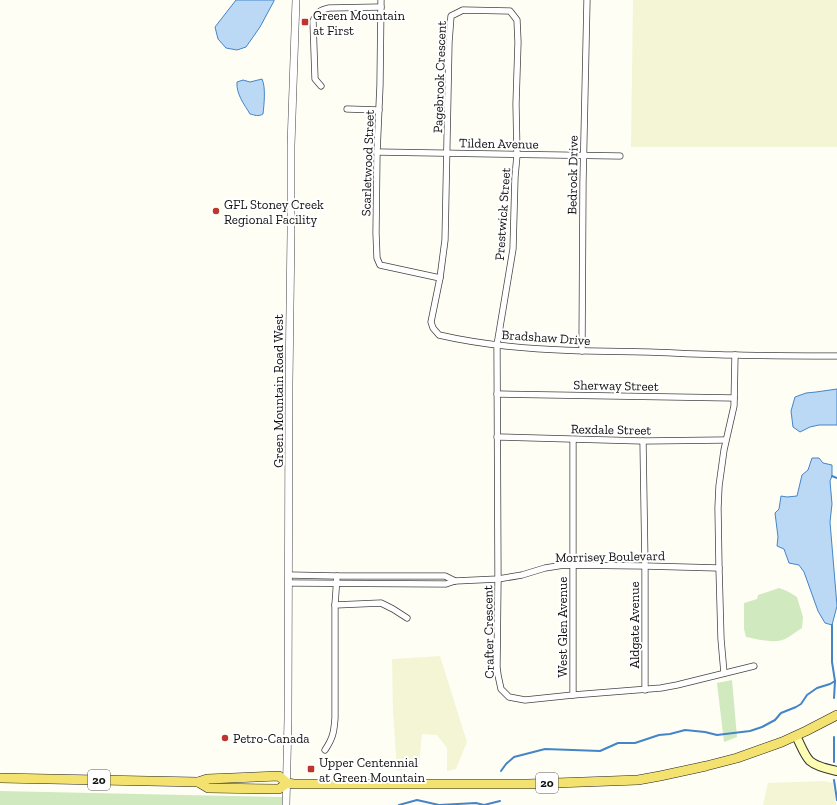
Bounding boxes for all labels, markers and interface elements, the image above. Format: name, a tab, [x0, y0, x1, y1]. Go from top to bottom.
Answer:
place label: Green Mountain at First	[313, 8, 405, 38]
marker: Green Mountain at First	[300, 17, 310, 27]
street label: Pagebrook Crescent	[430, 20, 449, 133]
street label: Scarletwood Street	[358, 109, 377, 216]
street label: Tilden Avenue	[459, 135, 539, 152]
street label: Bedrock Drive	[564, 135, 581, 215]
street label: Prestwick Street	[492, 167, 513, 261]
place label: GFL Stoney Creek Regional Facility	[224, 197, 324, 227]
marker: GFL Stoney Creek Regional Facility	[211, 206, 221, 216]
street label: Green Mountain Road West	[271, 314, 286, 468]
street label: Bradshaw Drive	[501, 327, 591, 348]
street label: Sherway Street	[573, 377, 659, 394]
street label: Rexdale Street	[571, 421, 652, 438]
street label: Morrisey Boulevard	[555, 548, 665, 565]
street label: West Glen Avenue	[555, 577, 570, 677]
street label: Aldgate Avenue	[627, 581, 642, 669]
street label: Crafter Crescent	[480, 585, 497, 679]
place label: Petro-Canada	[233, 731, 310, 746]
marker: Petro-Canada	[220, 733, 230, 743]
place label: Upper Centennial at Green Mountain	[319, 755, 425, 785]
marker: Upper Centennial at Green Mountain	[306, 764, 316, 774]
road number: 20	[88, 770, 110, 790]
road number: 20	[536, 773, 558, 793]

